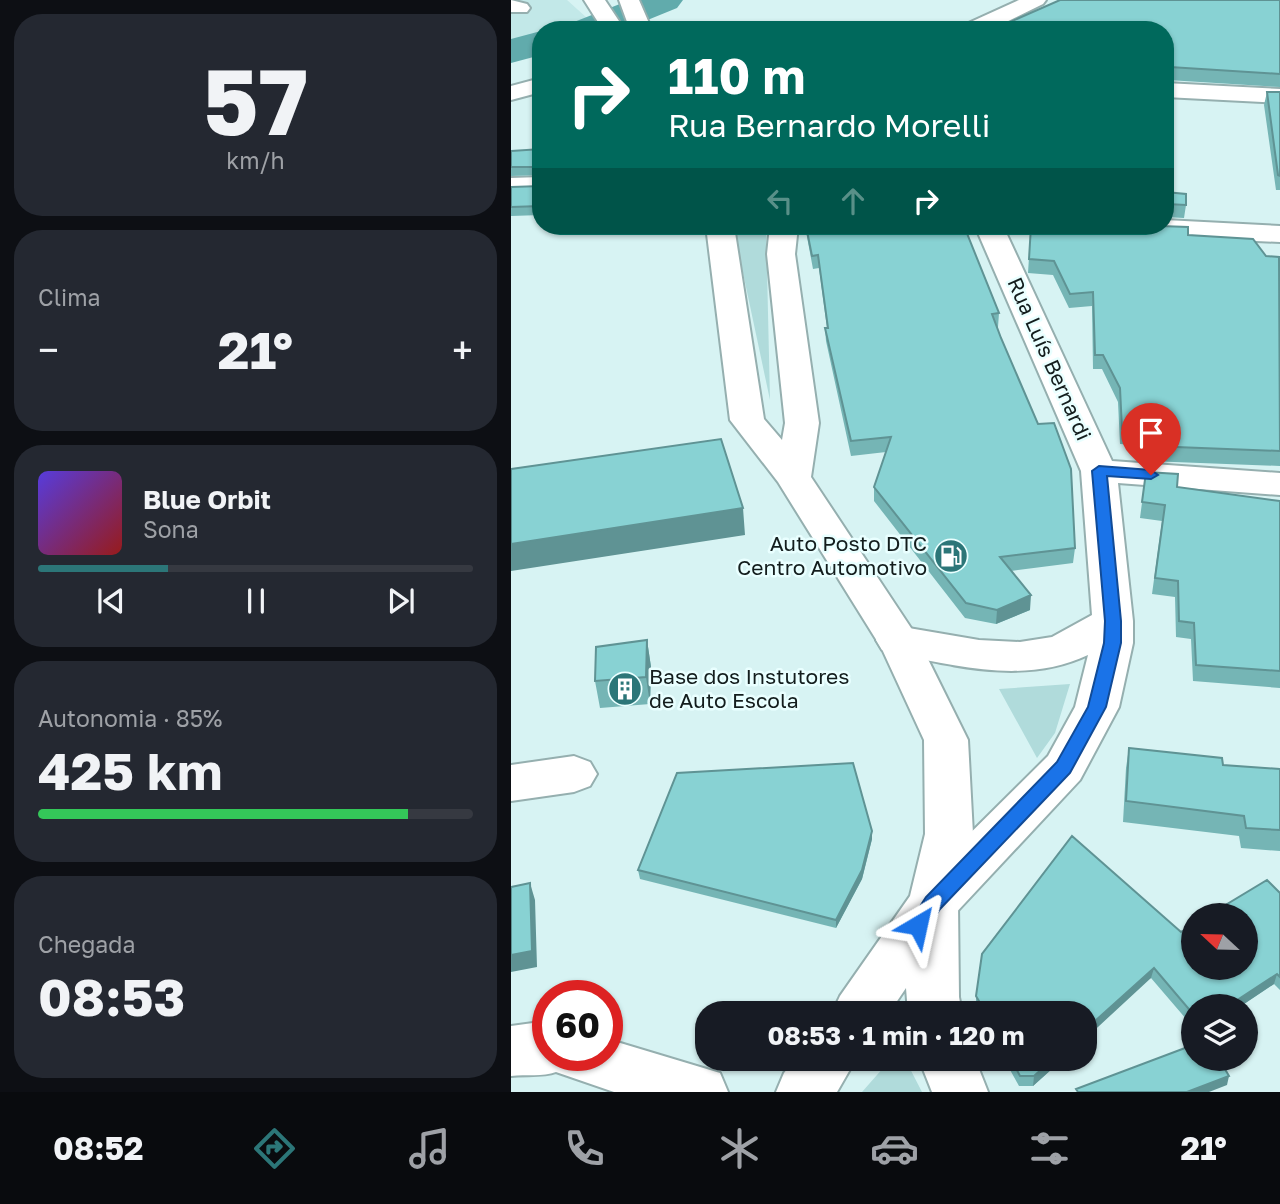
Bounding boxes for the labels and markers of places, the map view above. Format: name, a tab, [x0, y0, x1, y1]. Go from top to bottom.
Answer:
pin	[1121, 403, 1181, 475]
place label: Auto Posto DTC Centro Automotivo	[737, 530, 927, 580]
fuel station icon: Auto Posto DTC Centro Automotivo	[932, 537, 970, 575]
place label: Base dos Instutores de Auto Escola	[649, 663, 849, 713]
building icon: Base dos Instutores de Auto Escola	[606, 670, 644, 708]

